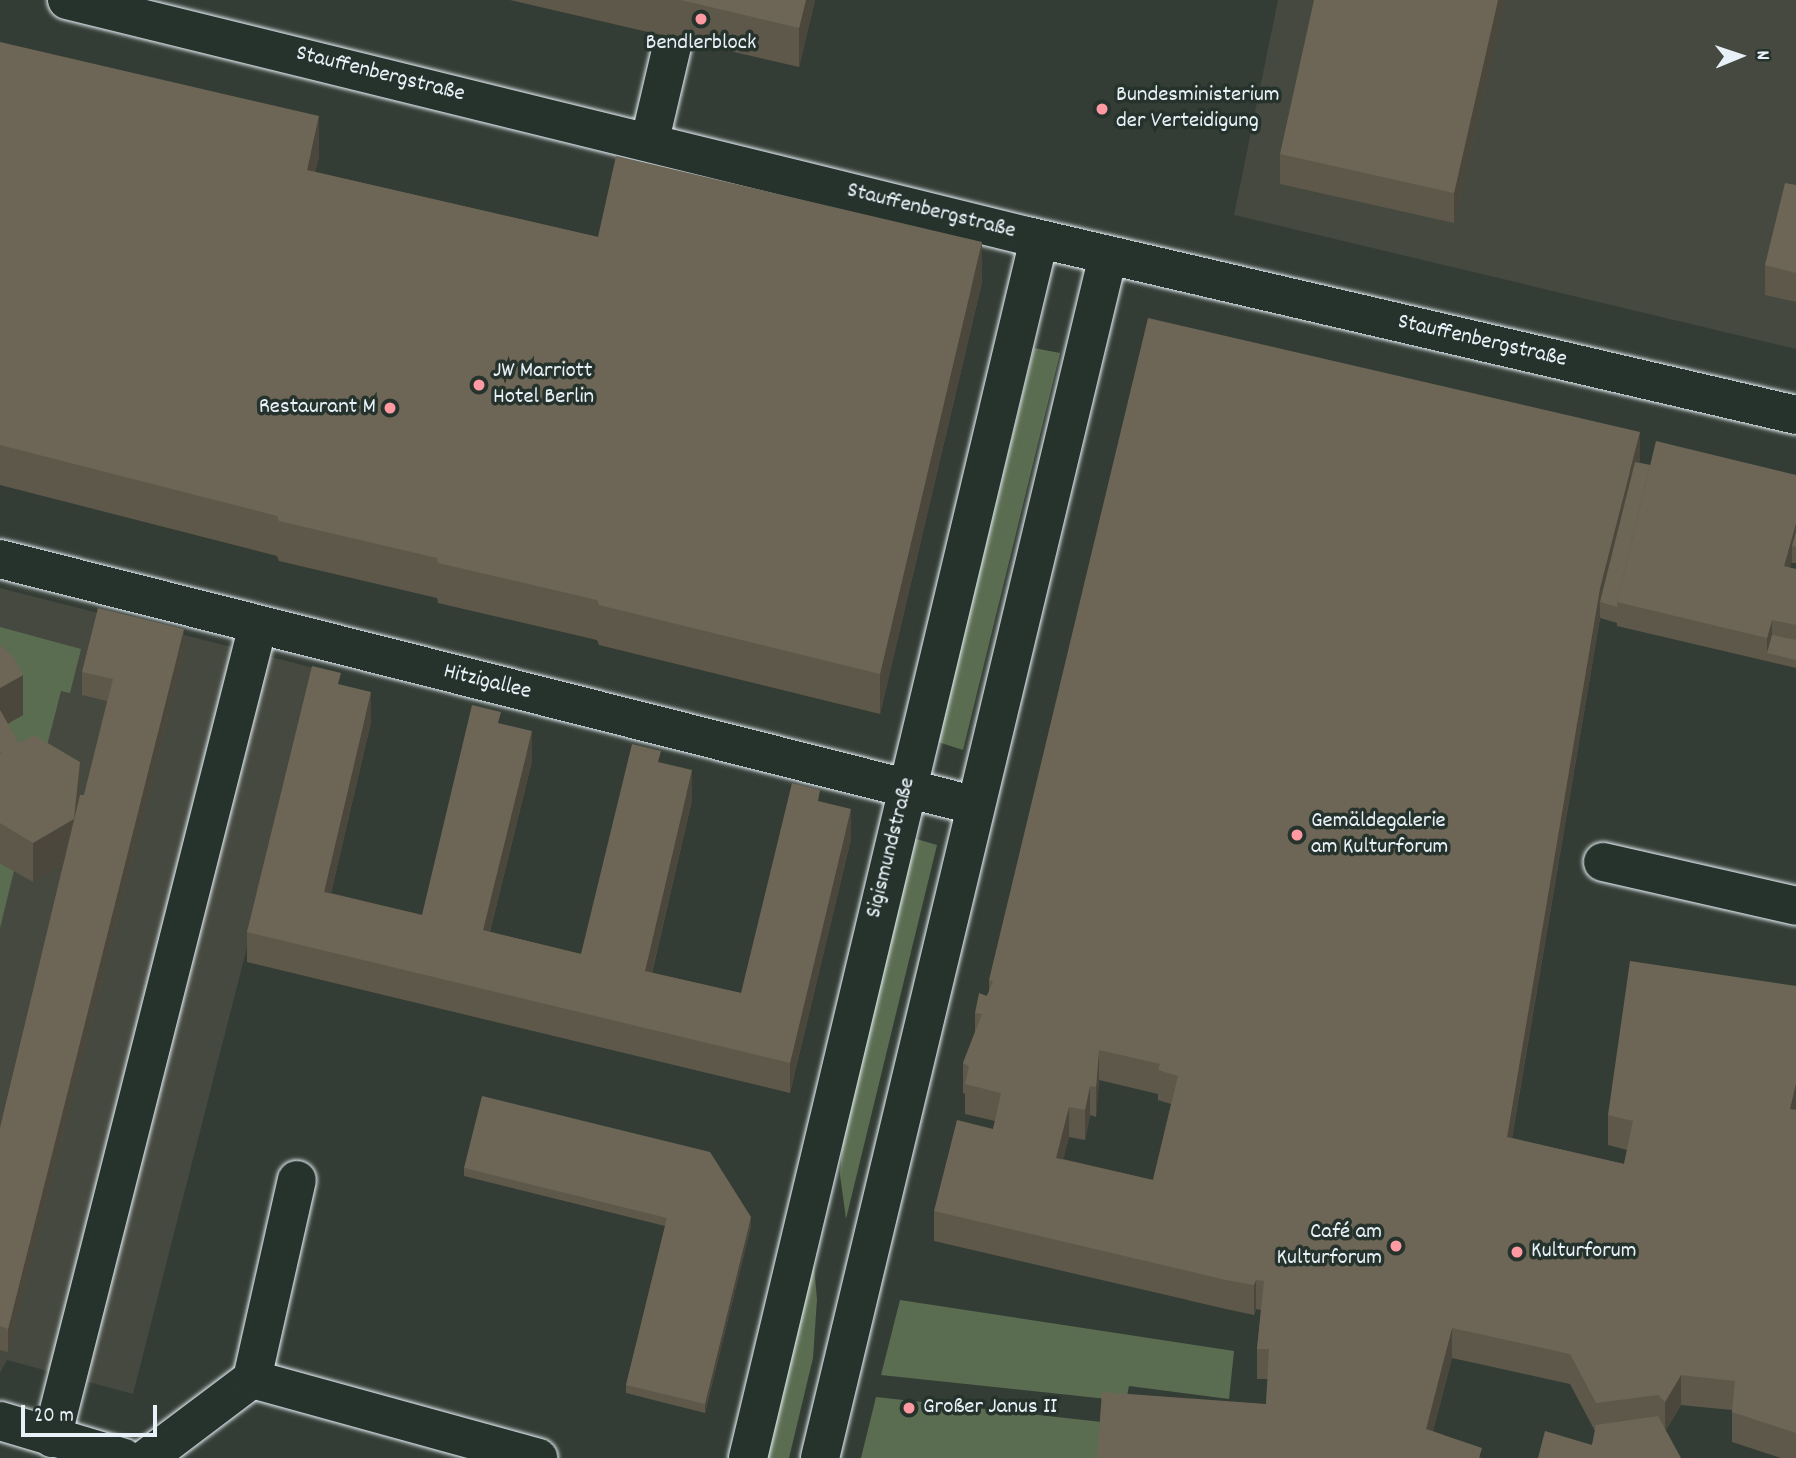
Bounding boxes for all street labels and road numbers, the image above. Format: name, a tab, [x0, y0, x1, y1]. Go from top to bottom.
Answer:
street label: Stauffenbergstraße	[293, 41, 467, 109]
street label: Stauffenbergstraße	[844, 178, 1018, 246]
street label: Stauffenbergstraße	[1395, 309, 1569, 375]
street label: Hitzigallee	[440, 659, 534, 707]
street label: Sigismundstraße	[861, 775, 923, 921]

